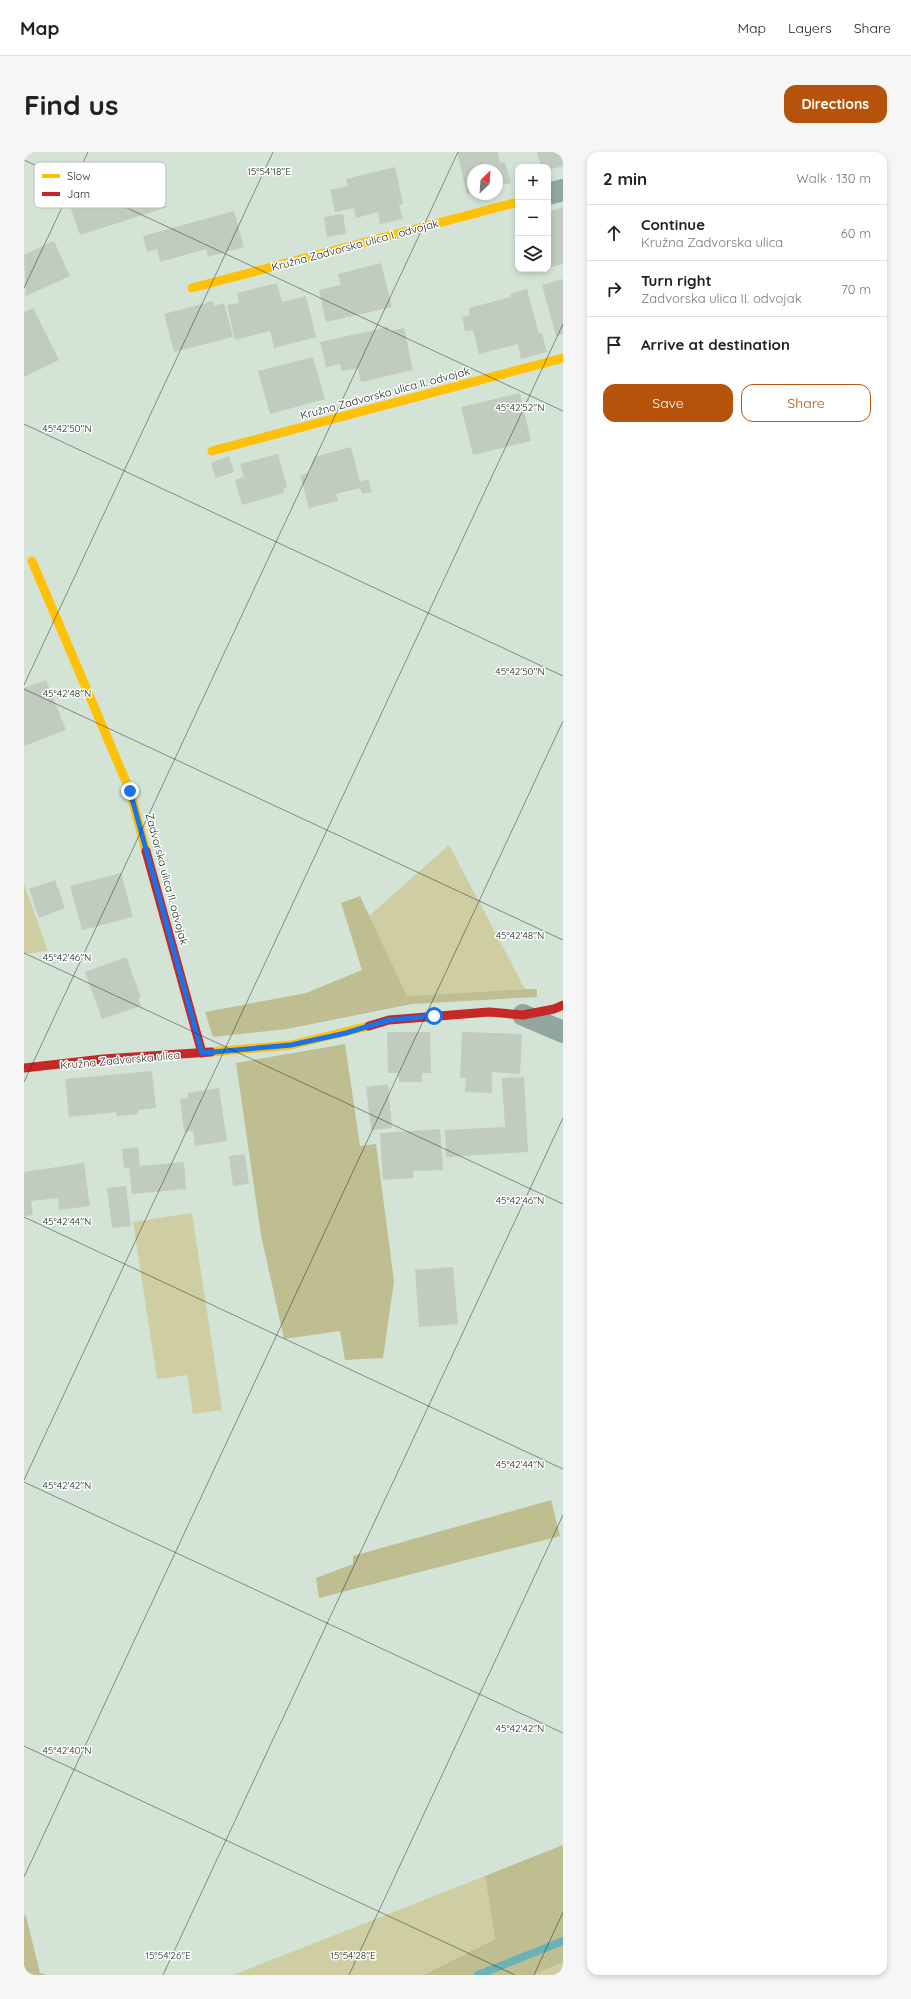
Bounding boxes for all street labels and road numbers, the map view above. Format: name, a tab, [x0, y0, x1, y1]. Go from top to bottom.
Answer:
street label: Kružna Zadvorska ulica I. odvojak	[270, 216, 440, 274]
street label: Kružna Zadvorska ulica II. odvojak	[299, 364, 471, 422]
street label: Zadvorska ulica II. odvojak	[143, 812, 191, 947]
street label: Kružna Zadvorska ulica	[59, 1048, 181, 1072]

